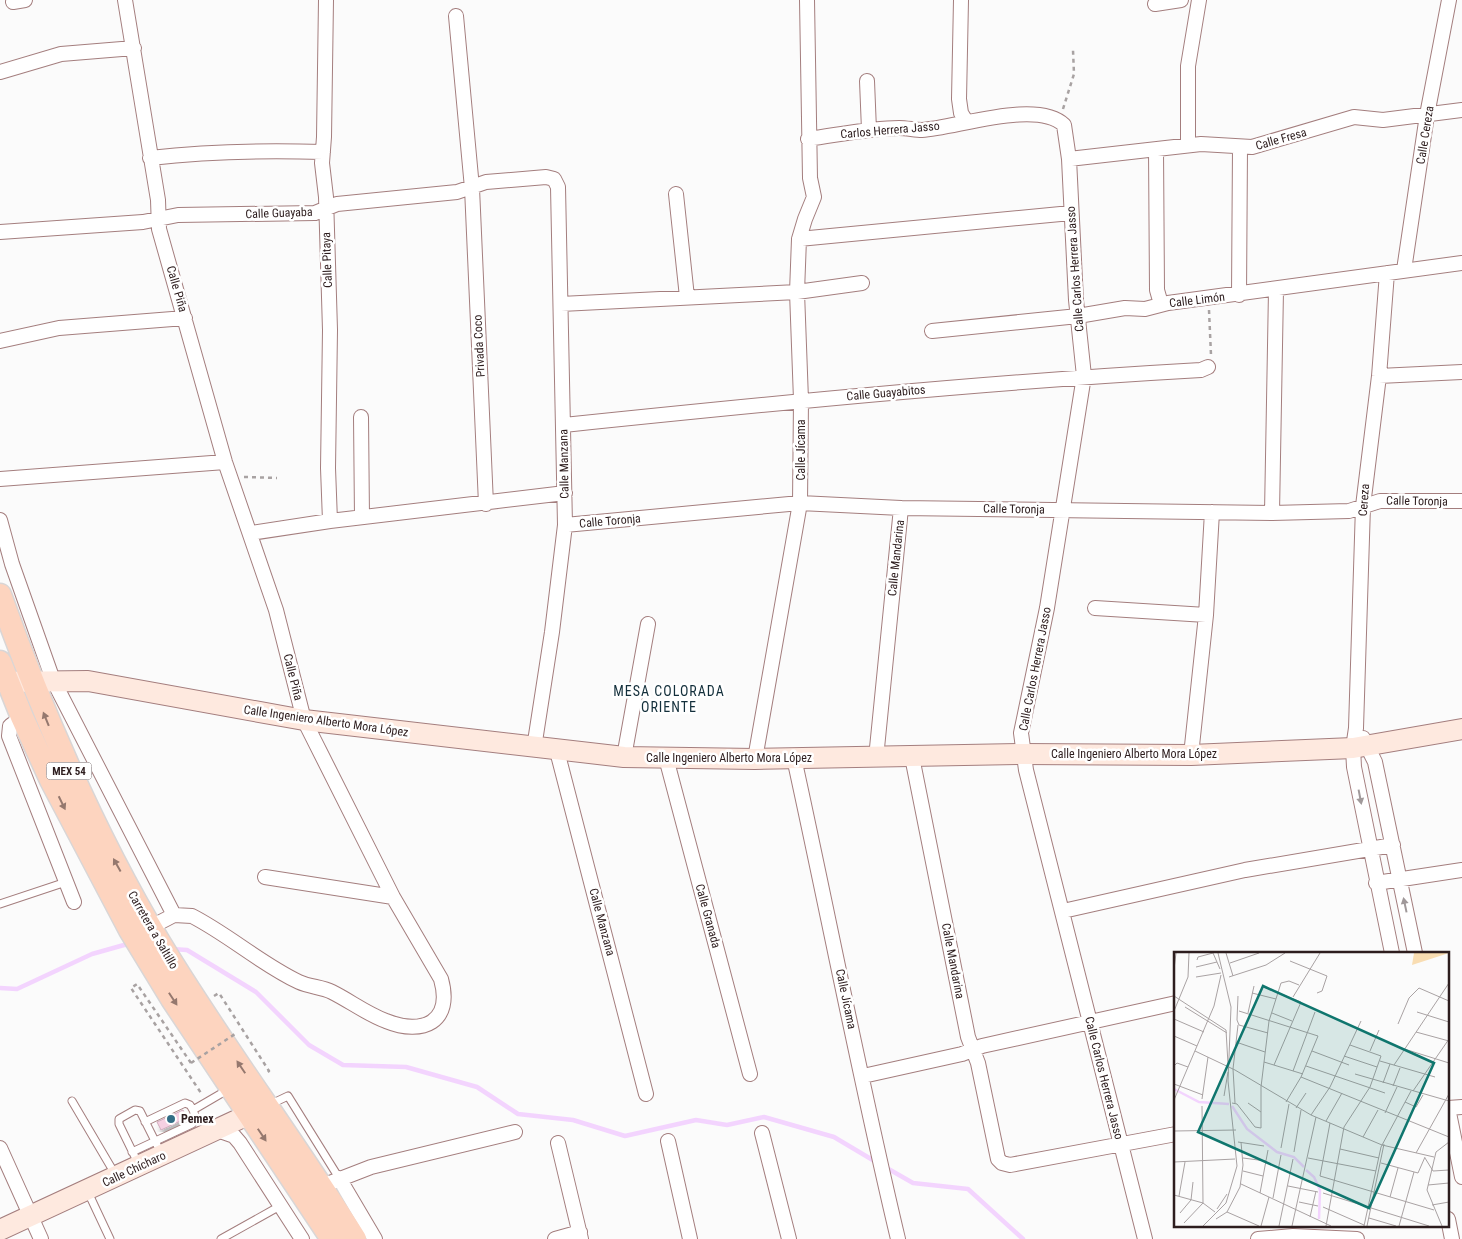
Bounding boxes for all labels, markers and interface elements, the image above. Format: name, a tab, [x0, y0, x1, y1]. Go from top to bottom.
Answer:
street label: Calle Cereza	[1413, 105, 1437, 165]
street label: Carlos Herrera Jasso	[840, 119, 940, 141]
street label: Calle Fresa	[1254, 125, 1308, 153]
street label: Calle Guayaba	[245, 205, 313, 221]
street label: Calle Carlos Herrera Jasso	[1064, 206, 1086, 332]
street label: Calle Pitaya	[319, 232, 335, 288]
street label: Calle Piña	[164, 264, 190, 314]
street label: Calle Limón	[1168, 290, 1226, 310]
street label: Privada Coco	[470, 314, 488, 378]
street label: Calle Guayabitos	[846, 383, 926, 403]
street label: Calle Jícama	[794, 419, 808, 481]
street label: Calle Manzana	[556, 429, 572, 499]
street label: Cereza	[1356, 483, 1372, 517]
street label: Calle Toronja	[1386, 493, 1448, 509]
street label: Calle Toronja	[983, 501, 1045, 517]
street label: Calle Toronja	[579, 511, 642, 531]
street label: Calle Mandarina	[885, 519, 907, 597]
street label: Calle Carlos Herrera Jasso	[1016, 606, 1054, 732]
street label: Calle Piña	[280, 652, 306, 702]
district label: MESA COLORADA ORIENTE	[613, 683, 725, 715]
street label: Calle Ingeniero Alberto Mora López	[243, 703, 409, 739]
one-way arrow	[42, 712, 50, 726]
street label: Calle Ingeniero Alberto Mora López	[1051, 747, 1217, 761]
street label: Calle Ingeniero Alberto Mora López	[646, 751, 812, 765]
road number: MEX 54	[46, 762, 92, 779]
one-way arrow	[1356, 789, 1364, 805]
one-way arrow	[58, 795, 66, 810]
one-way arrow	[113, 858, 121, 873]
street label: Calle Granada	[693, 882, 723, 950]
street label: Calle Manzana	[586, 887, 618, 958]
street label: Carretera a Saltillo	[125, 889, 181, 971]
one-way arrow	[1401, 898, 1409, 913]
street label: Calle Mandarina	[939, 922, 967, 1000]
inset map	[1174, 952, 1450, 1226]
street label: Calle Jícama	[833, 968, 859, 1031]
one-way arrow	[168, 993, 177, 1006]
street label: Calle Carlos Herrera Jasso	[1082, 1015, 1126, 1141]
one-way arrow	[236, 1060, 246, 1074]
place label: Pemex	[181, 1112, 214, 1126]
marker: Pemex	[165, 1113, 177, 1125]
one-way arrow	[257, 1128, 267, 1142]
street label: Calle Chícharo	[100, 1148, 168, 1190]

